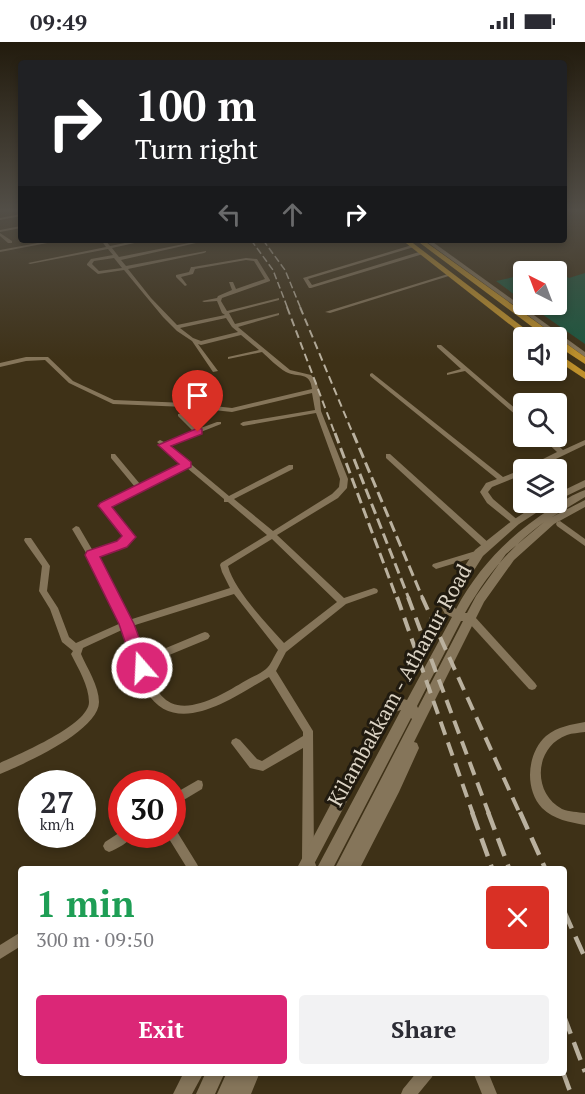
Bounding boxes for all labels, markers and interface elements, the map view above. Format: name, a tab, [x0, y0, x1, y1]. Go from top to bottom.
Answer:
text: 09:49	[30, 7, 87, 36]
text: 100 m	[135, 77, 256, 133]
icon: right	[36, 84, 114, 162]
text: Turn right	[135, 131, 258, 167]
icon: left	[213, 198, 246, 231]
icon: ahead	[276, 198, 309, 231]
icon: right	[339, 198, 372, 231]
north arrow	[513, 261, 567, 315]
map controls	[513, 261, 567, 513]
button: sound	[513, 327, 567, 381]
pin	[172, 370, 223, 432]
icon: arrive	[181, 379, 214, 412]
button: search	[513, 393, 567, 447]
button: layers	[513, 459, 567, 513]
street label: Kilambakkam - Athanur Road	[321, 559, 478, 811]
position arrow	[110, 636, 174, 700]
speed limit sign: 30	[108, 770, 186, 848]
text: 27	[40, 782, 74, 822]
text: km/h	[40, 814, 74, 834]
text: 1 min	[36, 880, 134, 927]
button: close	[486, 886, 549, 949]
text: 300 m · 09:50	[36, 926, 154, 953]
button: Exit	[36, 995, 287, 1064]
button: Share	[299, 995, 549, 1064]

